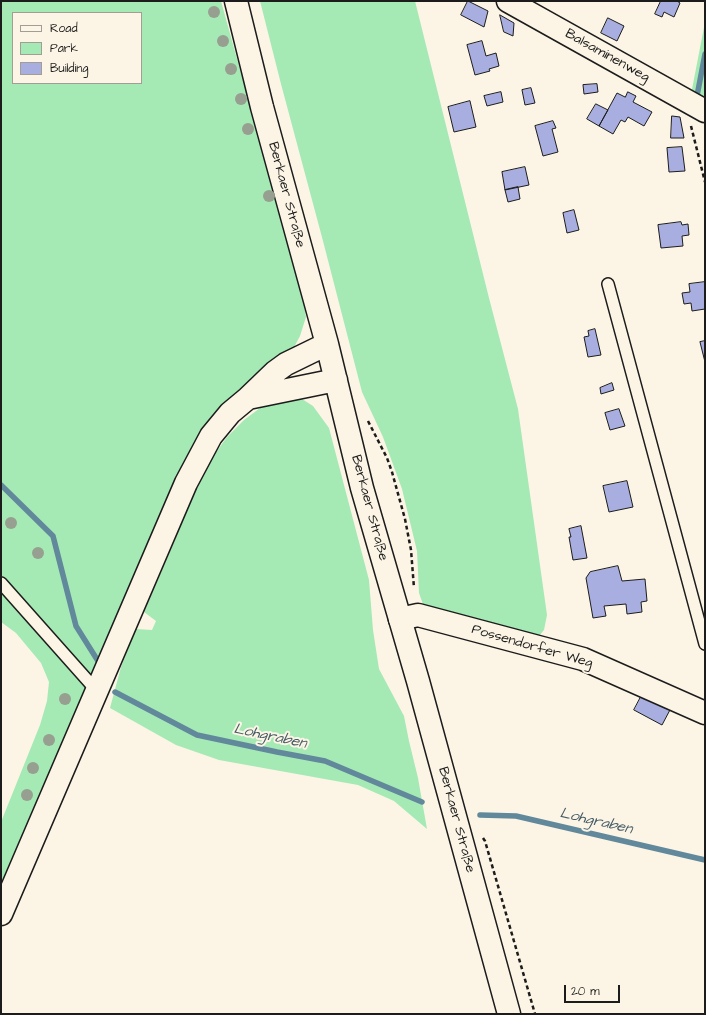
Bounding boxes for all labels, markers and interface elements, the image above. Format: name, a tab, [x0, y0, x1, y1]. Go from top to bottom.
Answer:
legend	[12, 12, 142, 84]
text: Road	[50, 20, 78, 37]
street label: Balsaminenweg	[562, 26, 652, 86]
text: Park	[50, 40, 78, 57]
text: Building	[50, 60, 88, 77]
street label: Berkaer Straße	[264, 140, 308, 250]
street label: Berkaer Straße	[347, 453, 391, 563]
street label: Possendorfer Weg	[469, 622, 595, 672]
water label: Lohgraben	[232, 721, 308, 753]
street label: Berkaer Straße	[434, 765, 478, 875]
water label: Lohgraben	[558, 805, 634, 839]
scale bar	[566, 977, 622, 1003]
text: 20 m	[571, 983, 600, 1000]

